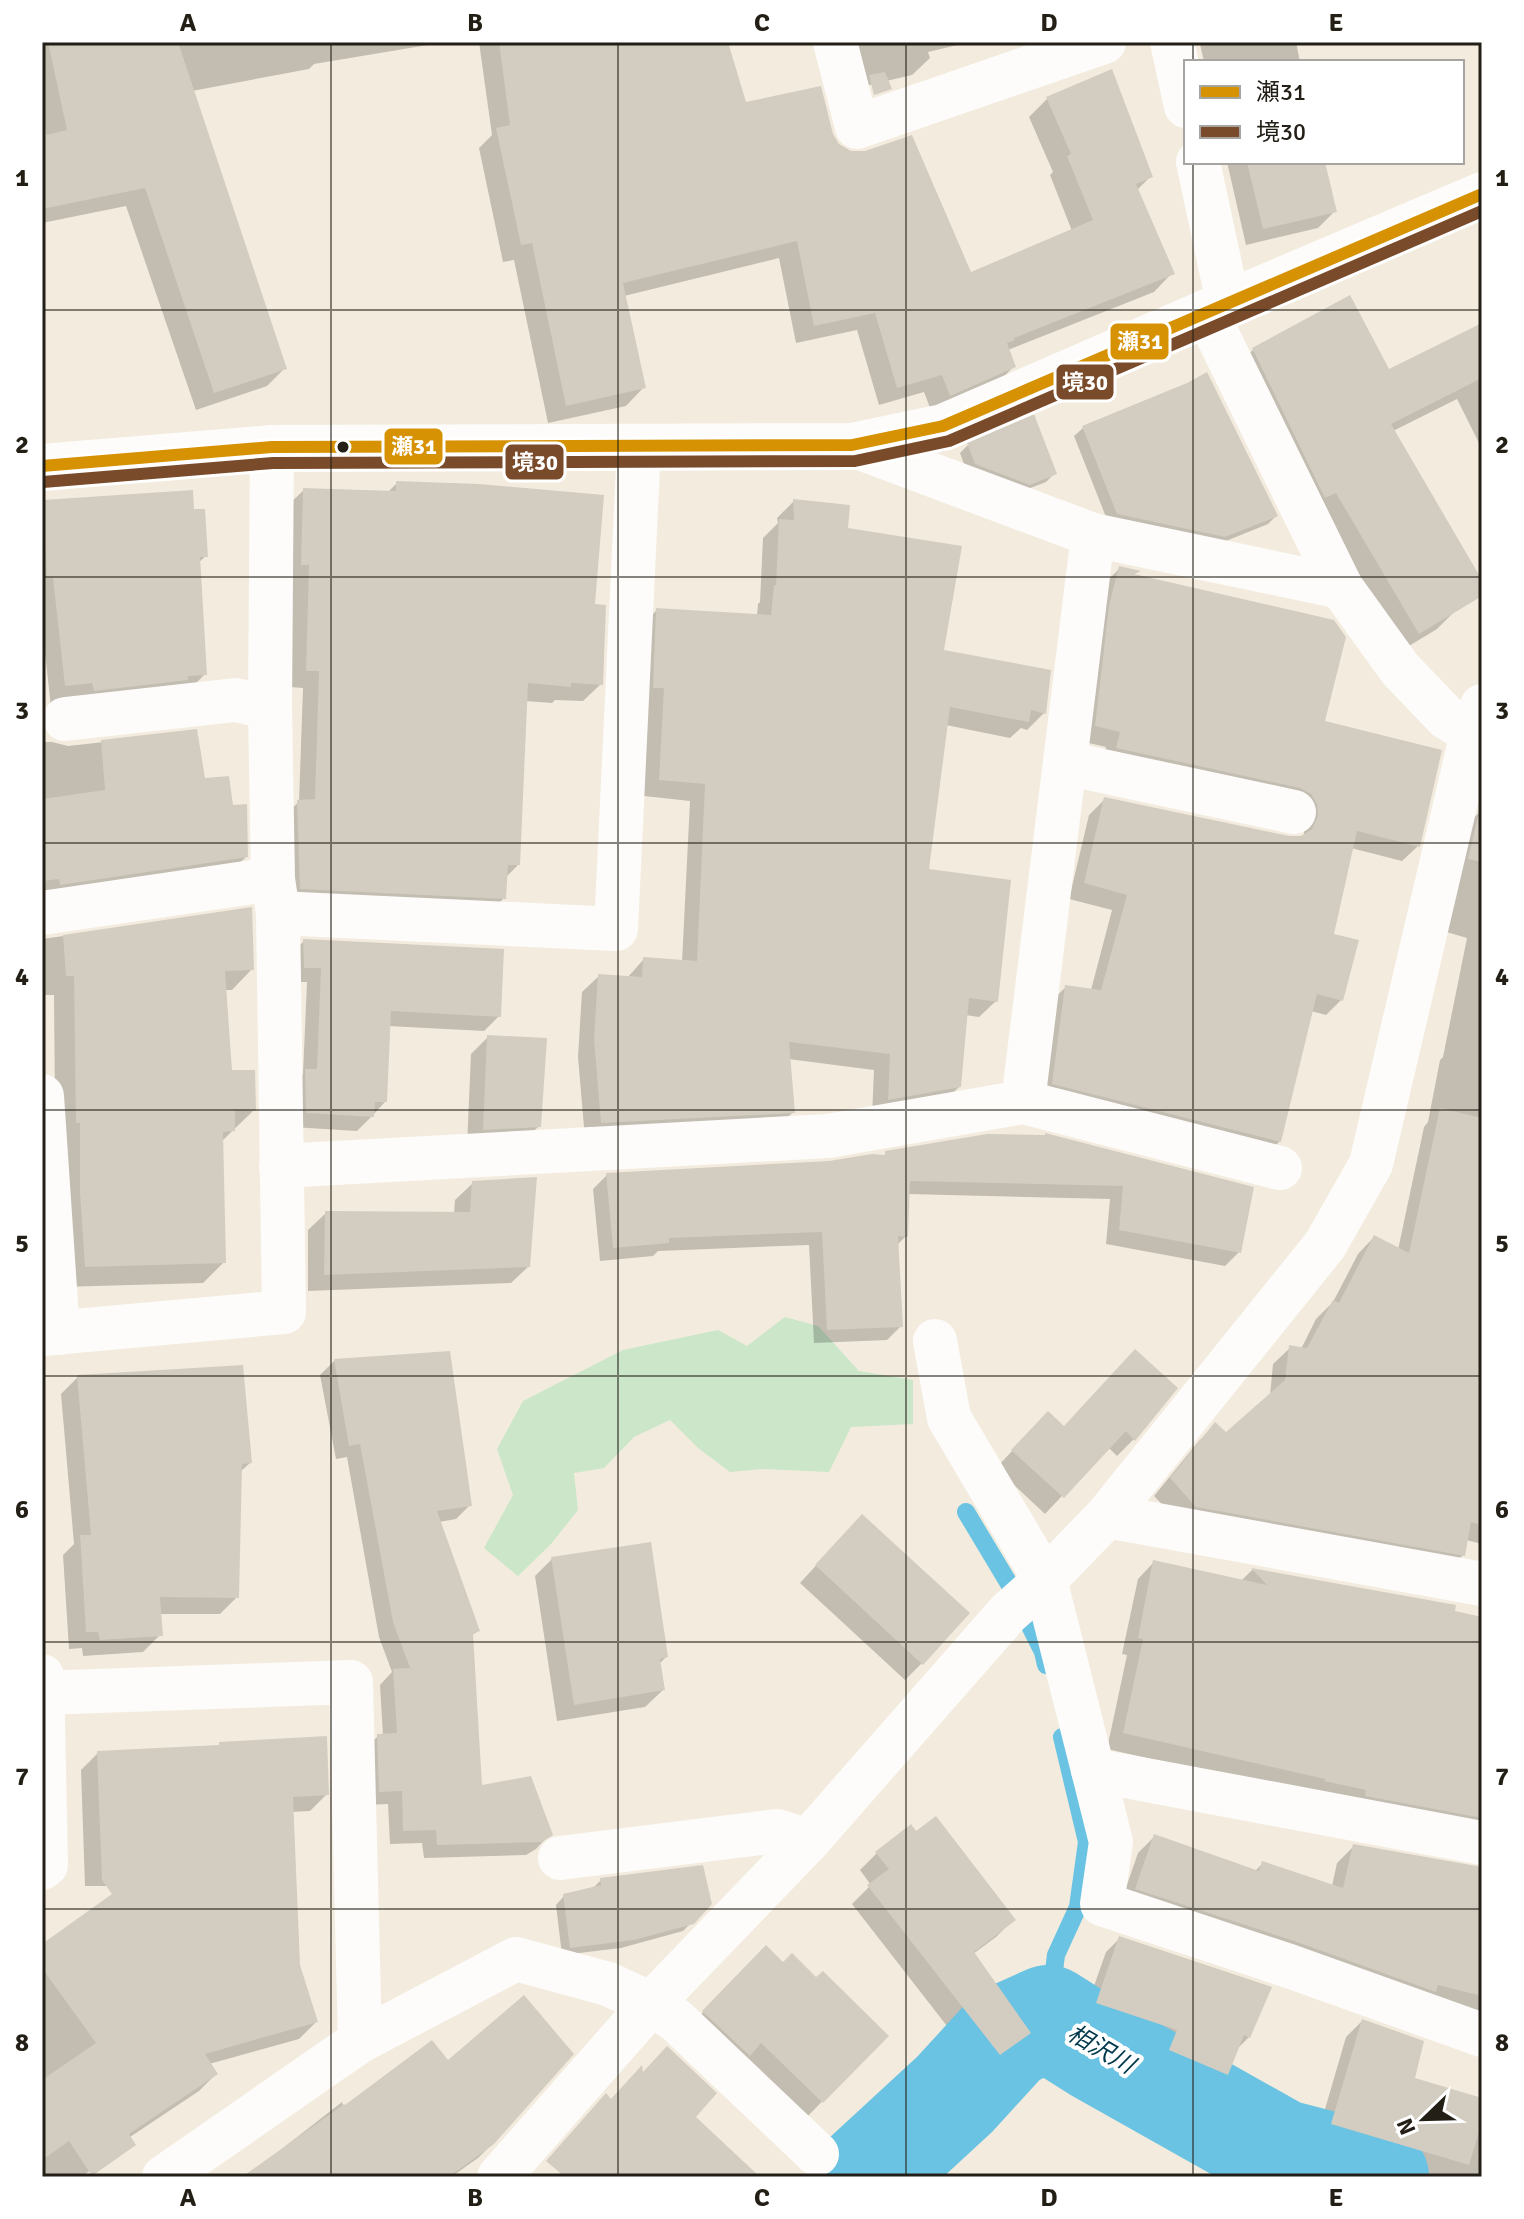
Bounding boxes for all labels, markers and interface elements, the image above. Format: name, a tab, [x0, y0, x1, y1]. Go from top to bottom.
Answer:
text: A	[180, 7, 197, 39]
text: B	[467, 7, 483, 39]
text: C	[754, 7, 770, 39]
text: D	[1040, 7, 1058, 39]
text: E	[1329, 7, 1343, 39]
legend	[1184, 60, 1464, 164]
text: 瀬31	[1256, 77, 1306, 107]
text: 境30	[1256, 117, 1306, 147]
text: 1	[15, 162, 29, 194]
text: 1	[1495, 162, 1509, 194]
line badge: 瀬31	[1109, 322, 1170, 361]
text: 瀬31	[1117, 328, 1163, 355]
line badge: 境30	[1055, 363, 1115, 401]
text: 境30	[1062, 369, 1108, 396]
line badge: 瀬31	[383, 427, 444, 466]
text: 2	[15, 429, 29, 461]
text: 2	[1495, 429, 1509, 461]
text: 瀬31	[391, 433, 437, 460]
unlabelled marker	[335, 439, 351, 455]
line badge: 境30	[504, 443, 565, 481]
text: 境30	[512, 449, 558, 476]
text: 3	[15, 695, 29, 727]
text: 3	[1495, 695, 1509, 727]
text: 4	[15, 961, 29, 993]
text: 4	[1495, 961, 1509, 993]
text: 5	[15, 1228, 29, 1260]
text: 5	[1495, 1228, 1509, 1260]
text: 6	[15, 1494, 29, 1526]
text: 6	[1495, 1494, 1509, 1526]
text: 7	[15, 1761, 29, 1793]
text: 7	[1495, 1761, 1509, 1793]
water label: 相沢川	[1062, 2018, 1142, 2081]
text: 8	[15, 2027, 29, 2059]
text: 8	[1495, 2027, 1509, 2059]
north arrow	[1384, 2079, 1464, 2159]
text: N	[1391, 2114, 1421, 2139]
text: A	[180, 2182, 197, 2214]
text: B	[467, 2182, 483, 2214]
text: C	[754, 2182, 770, 2214]
text: D	[1040, 2182, 1058, 2214]
text: E	[1329, 2182, 1343, 2214]

